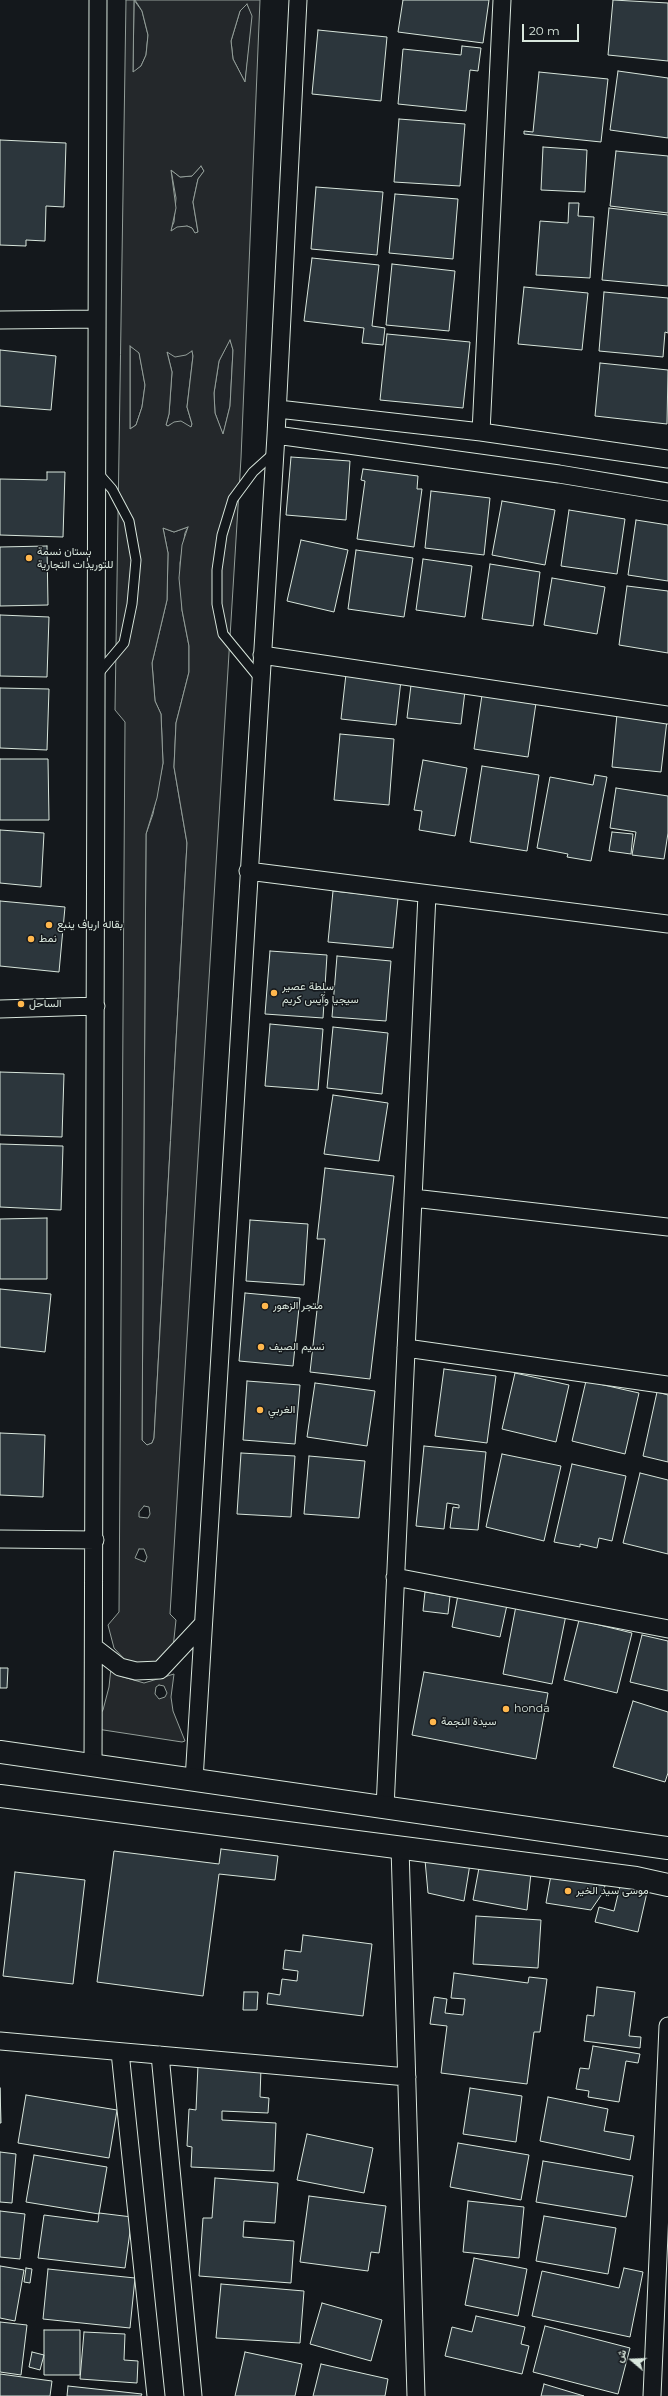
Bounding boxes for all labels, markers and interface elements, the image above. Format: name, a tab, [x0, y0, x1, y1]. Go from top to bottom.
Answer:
scale bar	[524, 16, 581, 42]
text: 20 m	[529, 23, 560, 38]
place label: بستان نسمة للتوريدات التجارية	[37, 545, 114, 571]
marker: بستان نسمة للتوريدات التجارية	[24, 553, 34, 563]
place label: بقاله ارياف ينبع	[57, 918, 123, 932]
marker: بقاله ارياف ينبع	[44, 920, 54, 930]
place label: نمط	[39, 932, 57, 946]
marker: نمط	[26, 934, 36, 944]
place label: سلطة عصير سيجيا وآيس كريم	[282, 980, 359, 1006]
marker: سلطة عصير سيجيا وآيس كريم	[269, 988, 279, 998]
place label: الساحل	[29, 997, 62, 1011]
marker: الساحل	[16, 999, 26, 1009]
place label: متجر الزهور	[273, 1299, 323, 1313]
marker: متجر الزهور	[260, 1301, 270, 1311]
place label: نسيم الصيف	[269, 1340, 325, 1354]
marker: نسيم الصيف	[256, 1342, 266, 1352]
place label: الغربي	[268, 1403, 295, 1417]
marker: الغربي	[255, 1405, 265, 1415]
place label: honda	[514, 1702, 550, 1716]
marker: honda	[501, 1704, 511, 1714]
place label: سيدة النجمة	[441, 1715, 496, 1729]
marker: سيدة النجمة	[428, 1717, 438, 1727]
place label: موسى سيد الخير	[576, 1884, 649, 1898]
marker: موسى سيد الخير	[563, 1886, 573, 1896]
north arrow	[612, 2340, 652, 2380]
text: ش	[612, 2348, 629, 2365]

